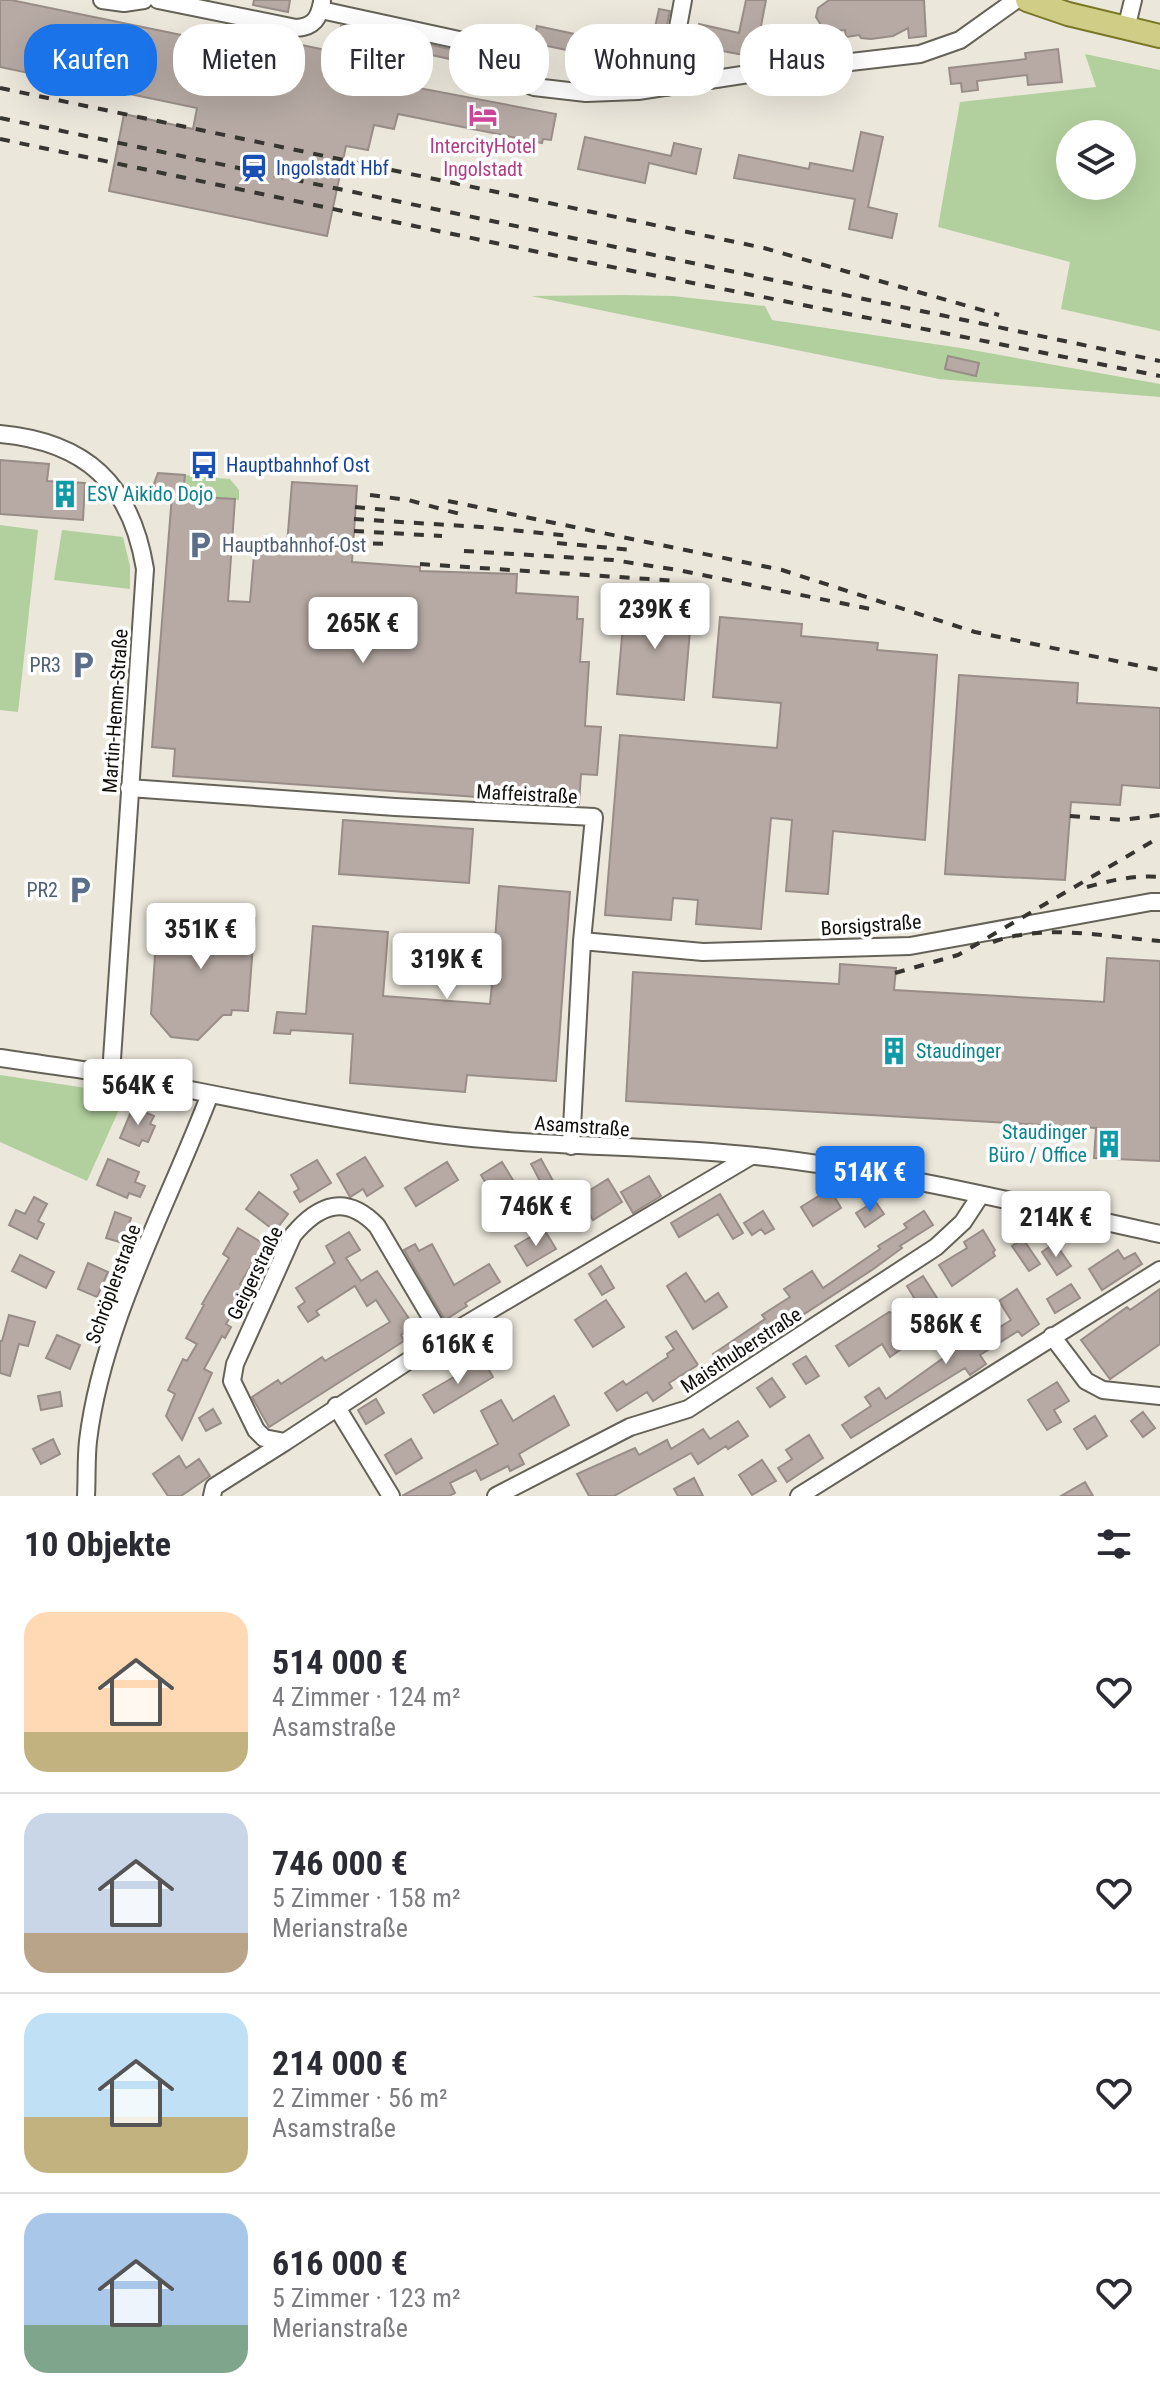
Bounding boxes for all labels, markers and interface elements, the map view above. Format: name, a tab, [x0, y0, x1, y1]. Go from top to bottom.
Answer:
chip: Kaufen	[24, 24, 157, 96]
chip: Mieten	[173, 24, 305, 96]
chip: Filter	[321, 24, 433, 96]
chip: Neu	[449, 24, 549, 96]
chip: Wohnung	[565, 24, 724, 96]
chip: Haus	[740, 24, 853, 96]
hotel icon: IntercityHotel Ingolstadt	[468, 100, 498, 130]
map controls	[1056, 120, 1136, 200]
button: layers	[1056, 120, 1136, 200]
place label: IntercityHotel Ingolstadt	[430, 134, 536, 181]
station icon: Ingolstadt Hbf	[239, 153, 269, 183]
place label: Ingolstadt Hbf	[276, 156, 389, 180]
bus stop icon: Hauptbahnhof Ost	[189, 450, 219, 480]
place label: Hauptbahnhof Ost	[226, 453, 370, 477]
building icon: ESV Aikido Dojo	[50, 479, 80, 509]
place label: ESV Aikido Dojo	[87, 482, 213, 506]
parking icon: Hauptbahnhof-Ost	[185, 530, 215, 560]
place label: Hauptbahnhof-Ost	[222, 533, 366, 557]
pin: 239K €	[590, 583, 720, 651]
text: 239K €	[619, 594, 691, 624]
pin: 265K €	[298, 597, 428, 665]
text: 265K €	[327, 608, 399, 638]
street label: Martin-Hemm-Straße	[97, 628, 133, 794]
parking icon: PR3	[68, 650, 98, 680]
place label: PR3	[29, 653, 61, 677]
street label: Maffeistraße	[476, 779, 578, 809]
parking icon: PR2	[65, 875, 95, 905]
place label: PR2	[26, 878, 58, 902]
pin: 351K €	[136, 903, 266, 971]
street label: Borsigstraße	[820, 910, 922, 940]
text: 351K €	[165, 914, 237, 944]
pin: 319K €	[382, 933, 512, 1001]
text: 319K €	[411, 944, 483, 974]
building icon: Staudinger	[879, 1036, 909, 1066]
place label: Staudinger	[916, 1039, 1001, 1063]
pin: 564K €	[73, 1059, 203, 1127]
text: 564K €	[102, 1070, 174, 1100]
street label: Asamstraße	[534, 1111, 630, 1141]
place label: Staudinger Büro / Office	[988, 1120, 1087, 1167]
building icon: Staudinger Büro / Office	[1094, 1129, 1124, 1159]
pin: 514K €	[805, 1146, 935, 1214]
text: 514K €	[834, 1157, 906, 1187]
pin: 746K €	[471, 1180, 601, 1248]
text: 746K €	[500, 1191, 572, 1221]
pin: 214K €	[991, 1191, 1121, 1259]
text: 214K €	[1020, 1202, 1092, 1232]
street label: Schröplerstraße	[80, 1221, 146, 1347]
street label: Geigerstraße	[222, 1222, 288, 1324]
pin: 586K €	[881, 1298, 1011, 1366]
street label: Maisthuberstraße	[676, 1302, 806, 1398]
text: 586K €	[910, 1309, 982, 1339]
pin: 616K €	[393, 1318, 523, 1386]
text: 616K €	[422, 1329, 494, 1359]
icon: filters	[1092, 1522, 1136, 1566]
text: 10 Objekte	[24, 1524, 171, 1564]
text: 514 000 €	[272, 1642, 408, 1682]
icon: home	[88, 1644, 184, 1740]
icon: heart	[1092, 1670, 1136, 1714]
text: 4 Zimmer · 124 m²	[272, 1682, 461, 1712]
text: Asamstraße	[272, 1712, 396, 1742]
text: 746 000 €	[272, 1843, 408, 1883]
icon: home	[88, 1845, 184, 1941]
icon: heart	[1092, 1871, 1136, 1915]
text: 5 Zimmer · 158 m²	[272, 1883, 461, 1913]
text: Merianstraße	[272, 1913, 408, 1943]
text: 214 000 €	[272, 2043, 408, 2083]
icon: home	[88, 2045, 184, 2141]
icon: heart	[1092, 2071, 1136, 2115]
text: 2 Zimmer · 56 m²	[272, 2083, 448, 2113]
text: Asamstraße	[272, 2113, 396, 2143]
text: 616 000 €	[272, 2243, 408, 2283]
icon: home	[88, 2245, 184, 2341]
icon: heart	[1092, 2271, 1136, 2315]
text: 5 Zimmer · 123 m²	[272, 2283, 461, 2313]
text: Merianstraße	[272, 2313, 408, 2343]

